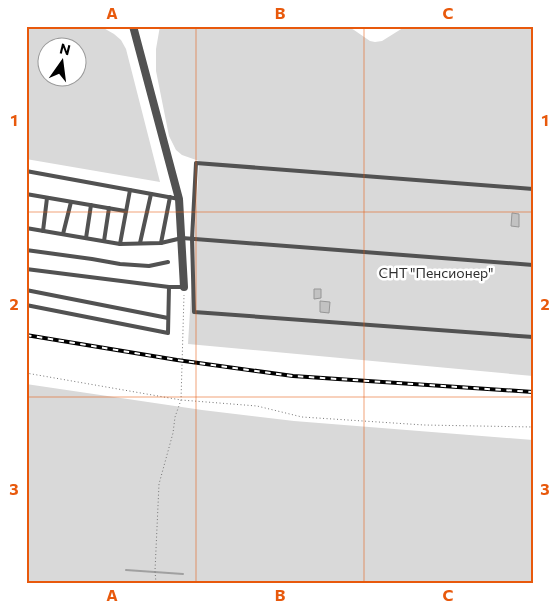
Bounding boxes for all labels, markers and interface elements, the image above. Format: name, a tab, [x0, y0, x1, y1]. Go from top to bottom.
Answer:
text: A	[106, 3, 118, 22]
text: B	[275, 3, 286, 22]
text: C	[443, 3, 454, 22]
north arrow	[38, 38, 88, 88]
text: N	[58, 39, 72, 58]
text: 1	[10, 110, 18, 129]
text: 1	[541, 110, 549, 129]
park label: СНТ "Пенсионер"	[379, 264, 493, 281]
text: 2	[9, 294, 19, 313]
text: 2	[540, 294, 550, 313]
text: 3	[9, 479, 19, 498]
text: 3	[540, 479, 550, 498]
text: A	[106, 585, 118, 604]
text: B	[275, 585, 286, 604]
text: C	[443, 585, 454, 604]

